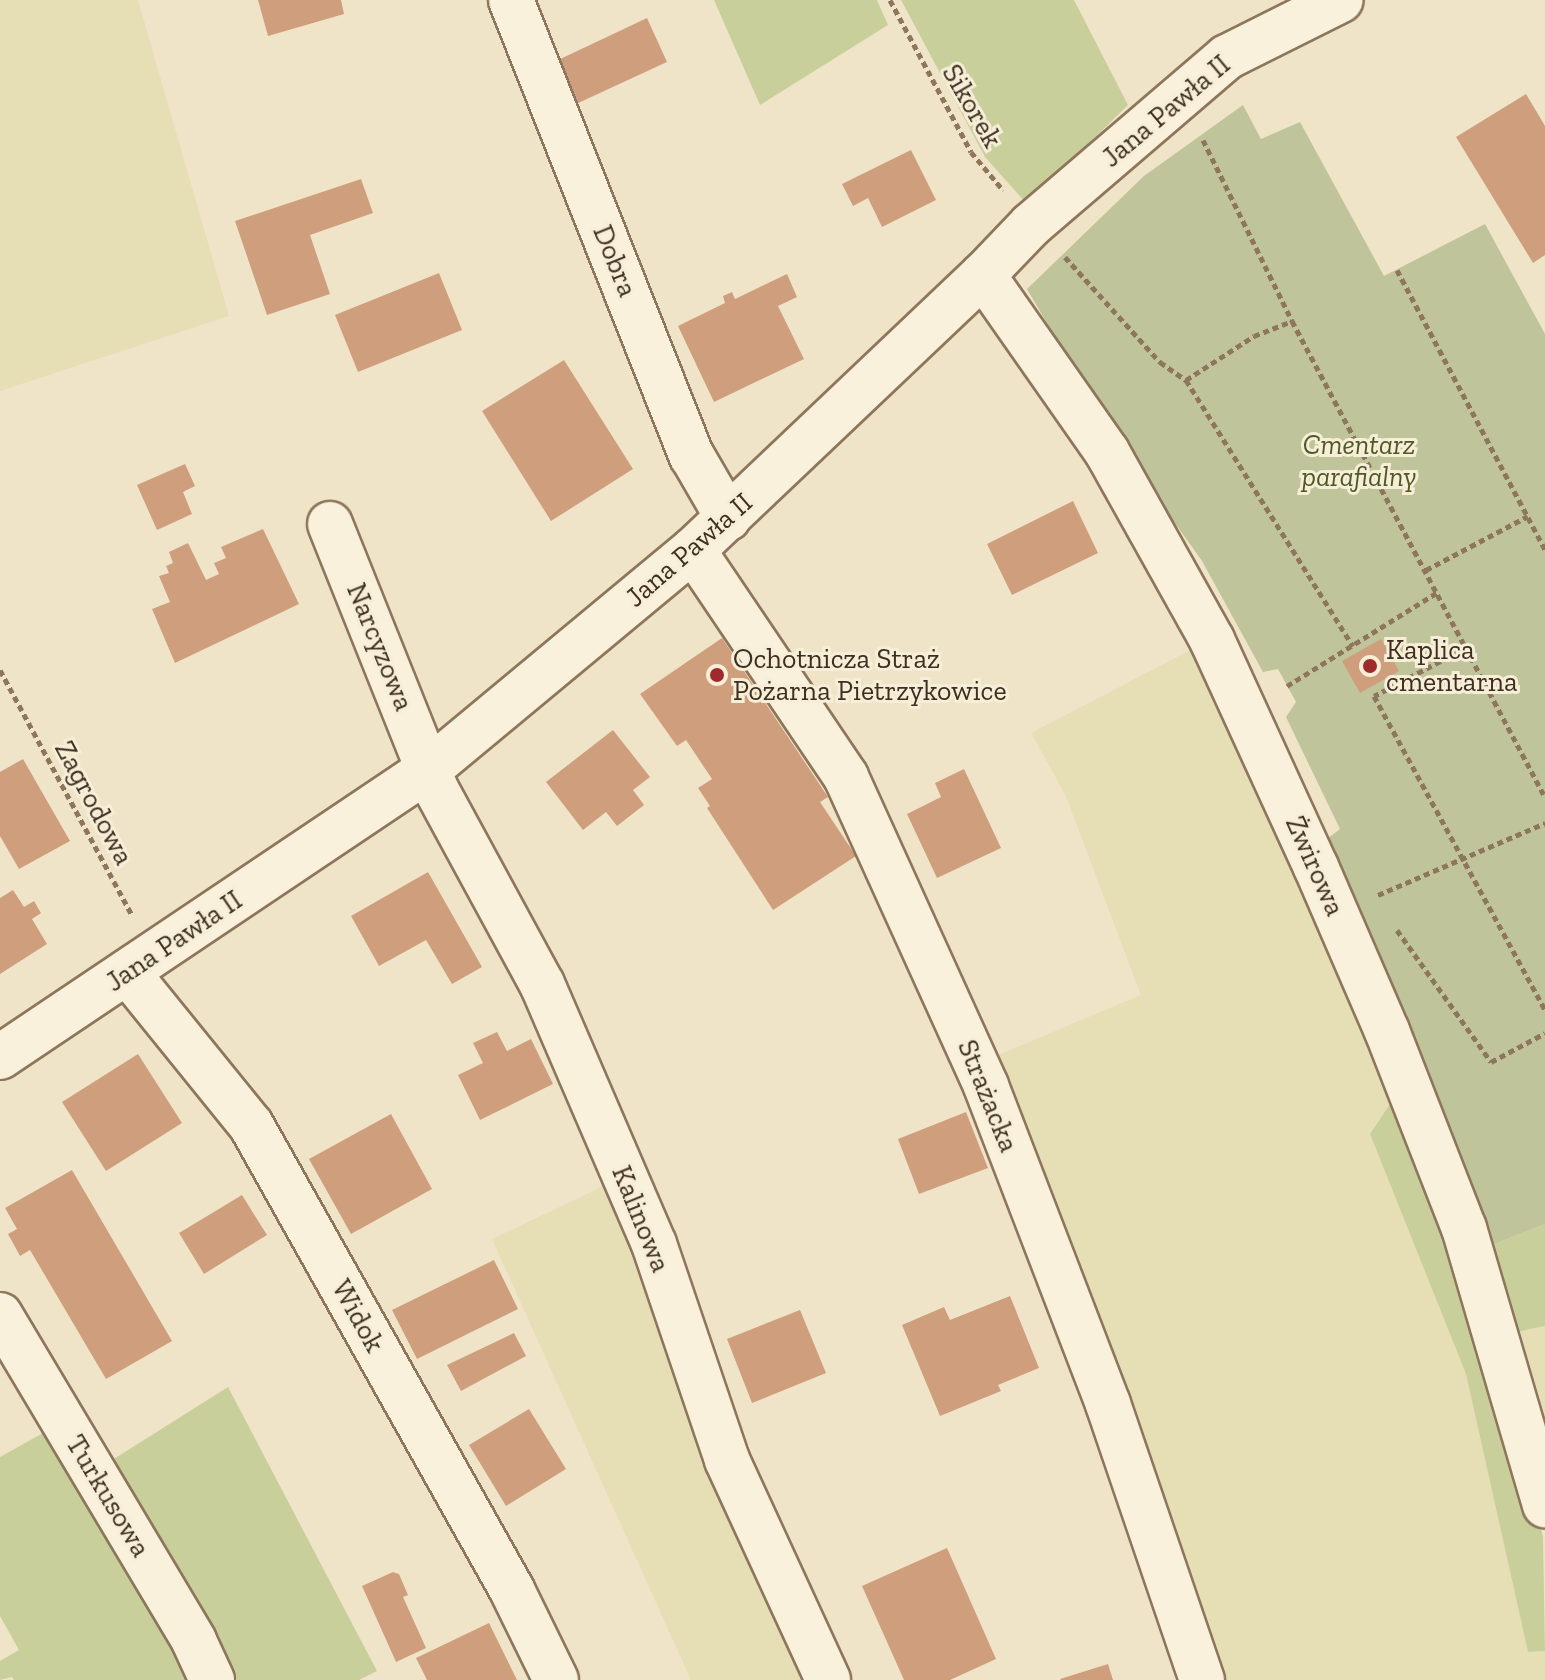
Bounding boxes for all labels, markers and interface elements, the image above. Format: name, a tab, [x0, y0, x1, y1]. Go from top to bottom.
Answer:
street label: Jana Pawła II	[1095, 48, 1237, 174]
street label: Sikorek	[935, 58, 1009, 154]
street label: Dobra	[585, 220, 645, 302]
park label: Cmentarz parafialny	[1302, 428, 1416, 494]
street label: Jana Pawła II	[619, 486, 759, 614]
street label: Narcyzowa	[339, 578, 421, 716]
place label: Kaplica cmentarna	[1386, 633, 1518, 699]
place label: Ochotnicza Straż Pożarna Pietrzykowice	[733, 642, 1007, 708]
marker: Kaplica cmentarna	[1361, 657, 1379, 675]
marker: Ochotnicza Straż Pożarna Pietrzykowice	[708, 666, 726, 684]
street label: Zagrodowa	[47, 735, 141, 871]
street label: Żwirowa	[1278, 811, 1352, 921]
street label: Jana Pawła II	[100, 883, 248, 999]
street label: Strażacka	[950, 1035, 1026, 1157]
street label: Kalinowa	[604, 1161, 678, 1277]
street label: Widok	[324, 1274, 392, 1358]
street label: Turkusowa	[59, 1429, 157, 1563]

